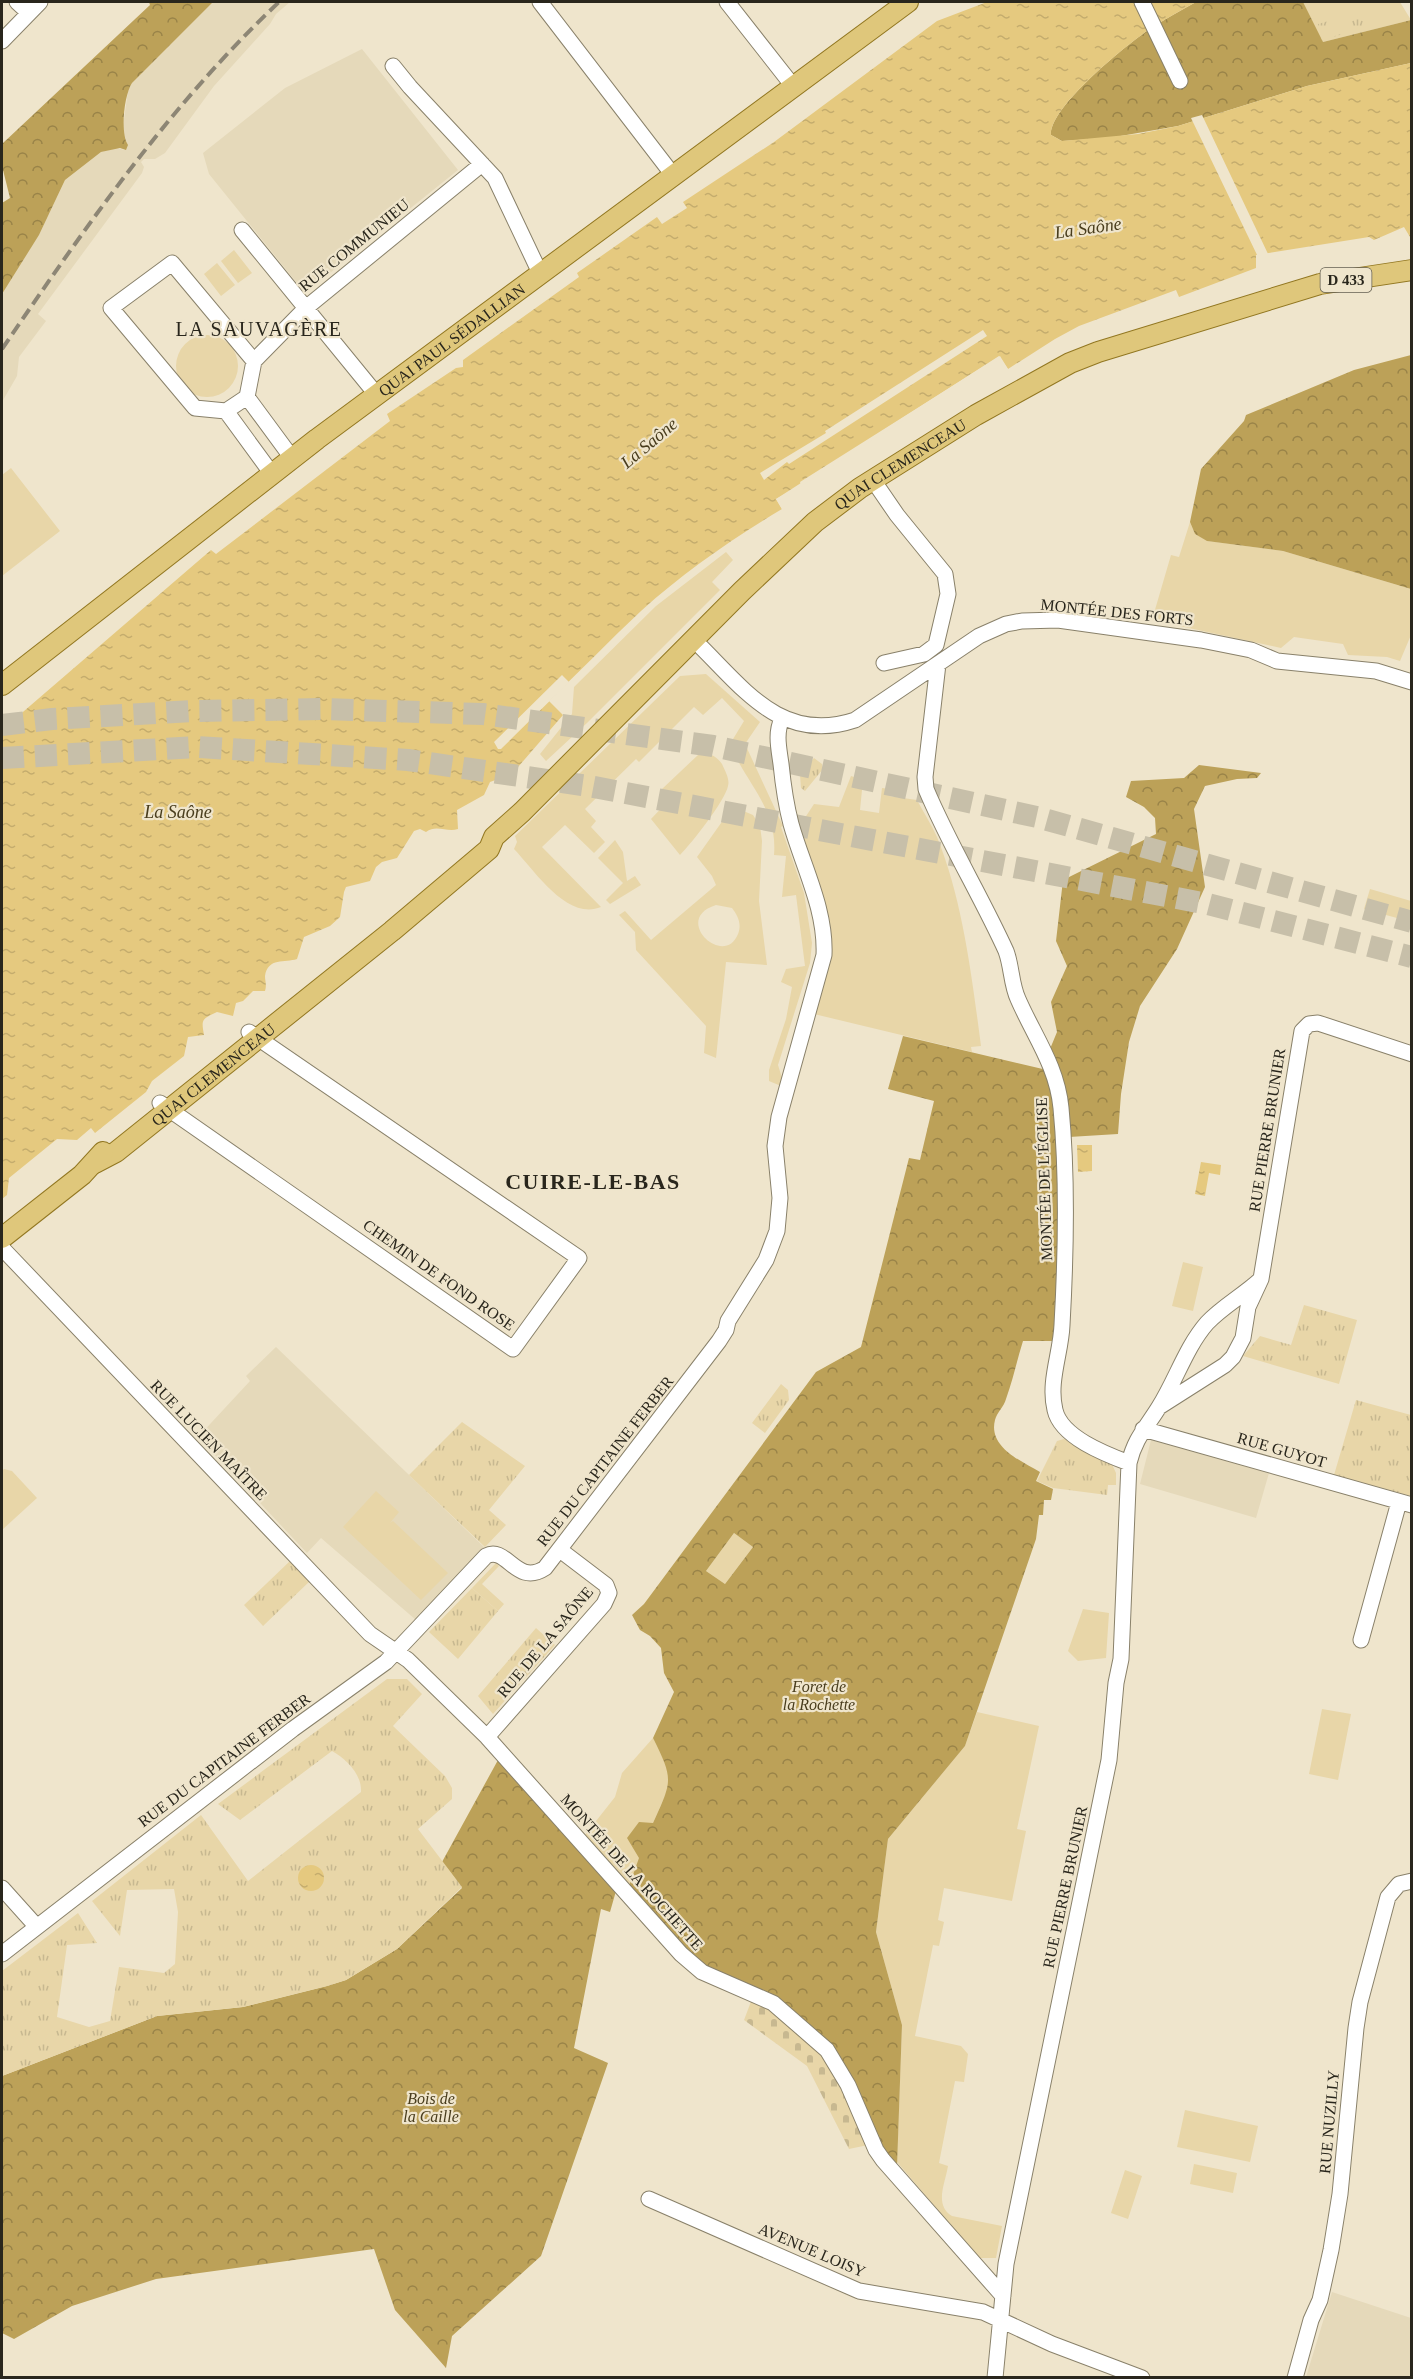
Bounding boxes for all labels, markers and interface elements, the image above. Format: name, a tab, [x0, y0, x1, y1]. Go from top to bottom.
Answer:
street label: RUE COMMUNIEU	[296, 195, 413, 295]
water label: La Saône	[1052, 213, 1123, 243]
road number: D 433	[1320, 268, 1372, 292]
street label: QUAI PAUL SÉDALLIAN	[375, 280, 528, 399]
district label: LA SAUVAGÈRE	[175, 318, 343, 340]
water label: La Saône	[616, 414, 681, 473]
street label: QUAI CLEMENCEAU	[831, 415, 969, 513]
street label: MONTÉE DES FORTS	[1040, 595, 1194, 628]
water label: La Saône	[143, 802, 212, 822]
street label: QUAI CLEMENCEAU	[148, 1019, 279, 1129]
street label: RUE PIERRE BRUNIER	[1246, 1047, 1288, 1213]
street label: MONTÉE DE L'ÉGLISE	[1032, 1097, 1055, 1261]
district label: CUIRE-LE-BAS	[505, 1169, 681, 1194]
street label: CHEMIN DE FOND ROSE	[360, 1216, 518, 1334]
street label: RUE DU CAPITAINE FERBER	[533, 1372, 677, 1549]
street label: RUE LUCIEN MAÎTRE	[147, 1376, 271, 1503]
street label: RUE GUYOT	[1235, 1429, 1329, 1471]
street label: RUE DE LA SAÔNE	[493, 1583, 596, 1701]
park label: Foret de la Rochette	[783, 1678, 855, 1713]
street label: RUE DU CAPITAINE FERBER	[135, 1690, 314, 1830]
street label: MONTÉE DE LA ROCHETTE	[557, 1790, 707, 1953]
street label: RUE PIERRE BRUNIER	[1039, 1804, 1091, 1970]
street label: RUE NUZILLY	[1316, 2069, 1342, 2174]
park label: Bois de la Caille	[403, 2090, 459, 2125]
street label: AVENUE LOISY	[756, 2220, 869, 2280]

